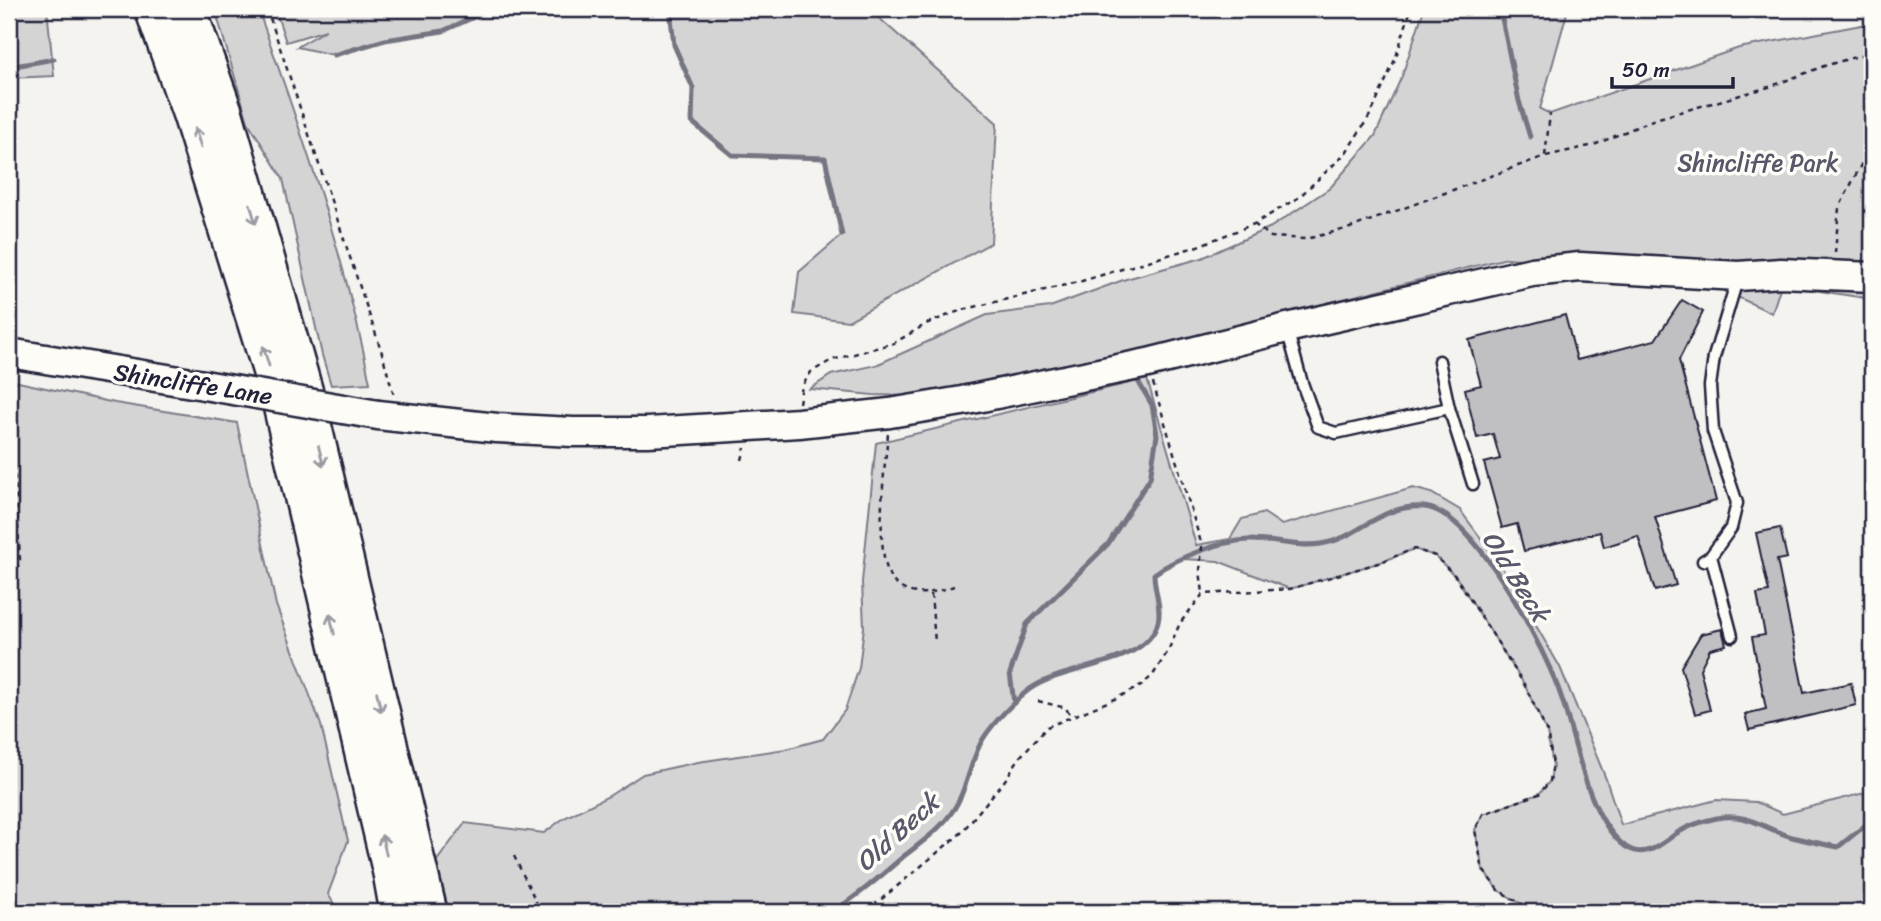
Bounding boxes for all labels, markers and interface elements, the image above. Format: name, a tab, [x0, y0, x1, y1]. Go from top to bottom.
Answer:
scale bar	[1612, 46, 1732, 90]
text: 50 m	[1622, 51, 1670, 89]
one-way arrow	[191, 128, 204, 150]
park label: Shincliffe Park	[1678, 142, 1839, 184]
one-way arrow	[248, 202, 261, 224]
one-way arrow	[258, 345, 271, 367]
street label: Shincliffe Lane	[111, 351, 275, 417]
one-way arrow	[315, 444, 328, 467]
water label: Old Beck	[1470, 521, 1564, 634]
one-way arrow	[325, 613, 338, 636]
one-way arrow	[373, 690, 386, 712]
water label: Old Beck	[844, 779, 952, 883]
one-way arrow	[377, 834, 390, 857]

